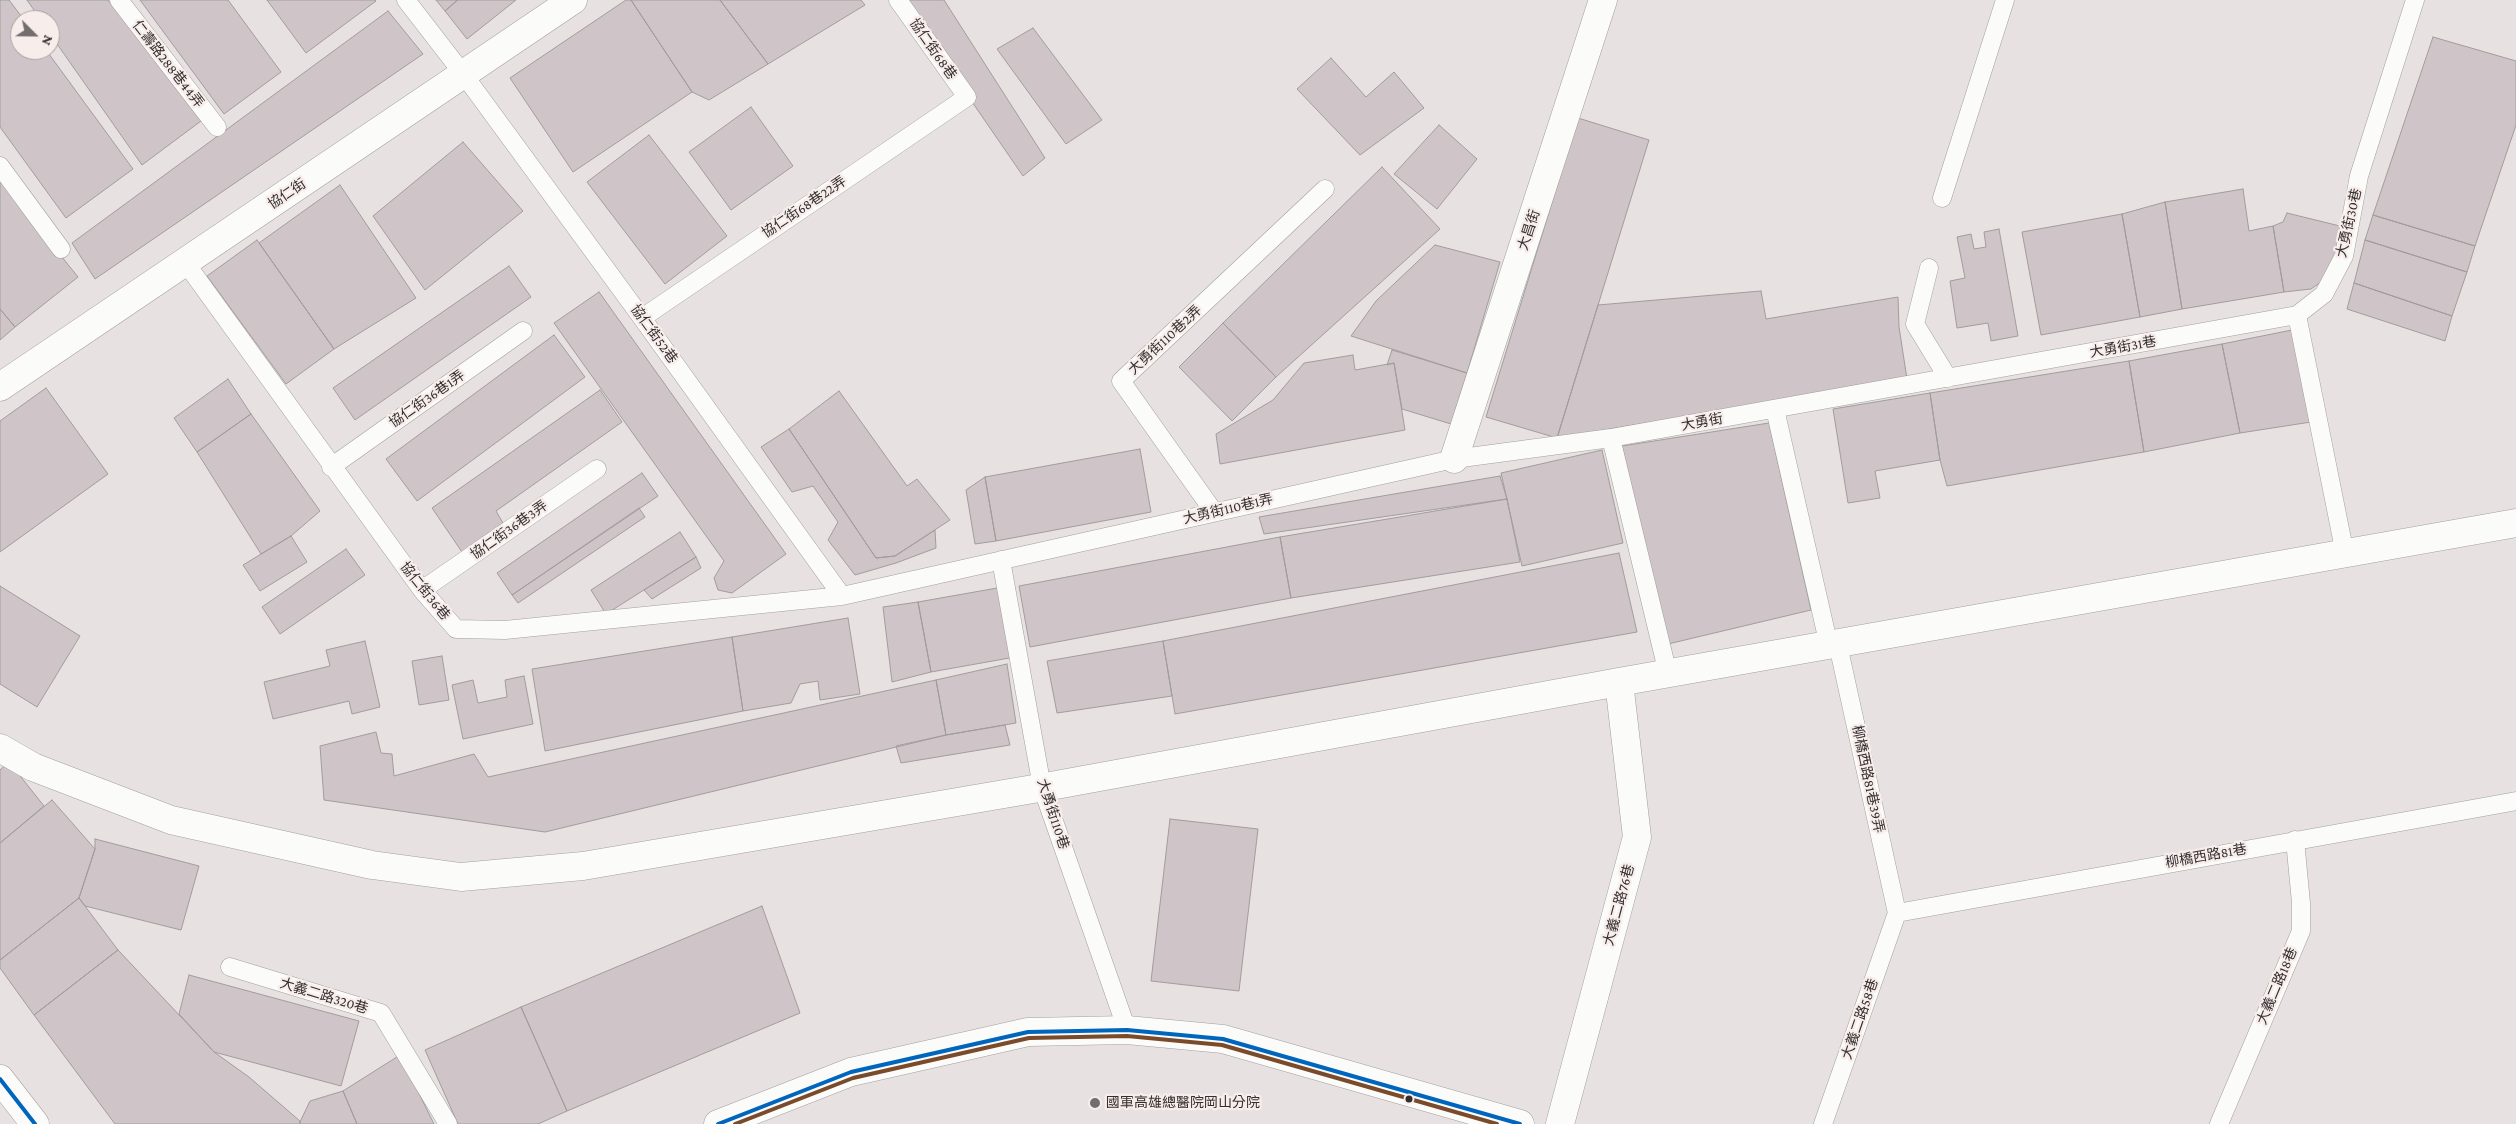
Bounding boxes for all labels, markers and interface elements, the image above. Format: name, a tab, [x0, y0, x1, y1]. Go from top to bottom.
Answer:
north arrow	[10, 10, 60, 60]
street label: 協仁街68巷	[906, 15, 960, 83]
street label: 仁壽路288巷44弄	[129, 17, 207, 111]
text: N	[39, 33, 57, 48]
street label: 協仁街68巷22弄	[759, 173, 849, 241]
street label: 協仁街	[265, 175, 309, 213]
street label: 大勇街30巷	[2333, 187, 2365, 259]
street label: 大昌街	[1515, 207, 1543, 253]
street label: 協仁街52巷	[627, 301, 681, 367]
street label: 大勇街110巷2弄	[1125, 302, 1205, 378]
street label: 大勇街31巷	[2088, 333, 2158, 361]
street label: 協仁街36巷1弄	[386, 367, 468, 431]
street label: 大勇街	[1680, 410, 1724, 434]
street label: 大勇街110巷1弄	[1181, 490, 1275, 528]
street label: 協仁街36巷3弄	[467, 497, 551, 563]
street label: 協仁街36巷	[397, 559, 453, 623]
street label: 柳橋西路81巷39弄	[1848, 724, 1888, 834]
street label: 大勇街110巷	[1034, 777, 1072, 851]
street label: 柳橋西路81巷	[2164, 841, 2248, 871]
street label: 大義二路76巷	[1600, 863, 1638, 947]
street label: 大義二路18巷	[2253, 945, 2301, 1027]
street label: 大義二路320巷	[278, 975, 370, 1017]
street label: 大義二路58巷	[1838, 976, 1882, 1062]
unlabelled marker	[1404, 1094, 1414, 1104]
place label: 國軍高雄總醫院岡山分院	[1106, 1095, 1260, 1111]
marker: 國軍高雄總醫院岡山分院	[1088, 1096, 1102, 1110]

